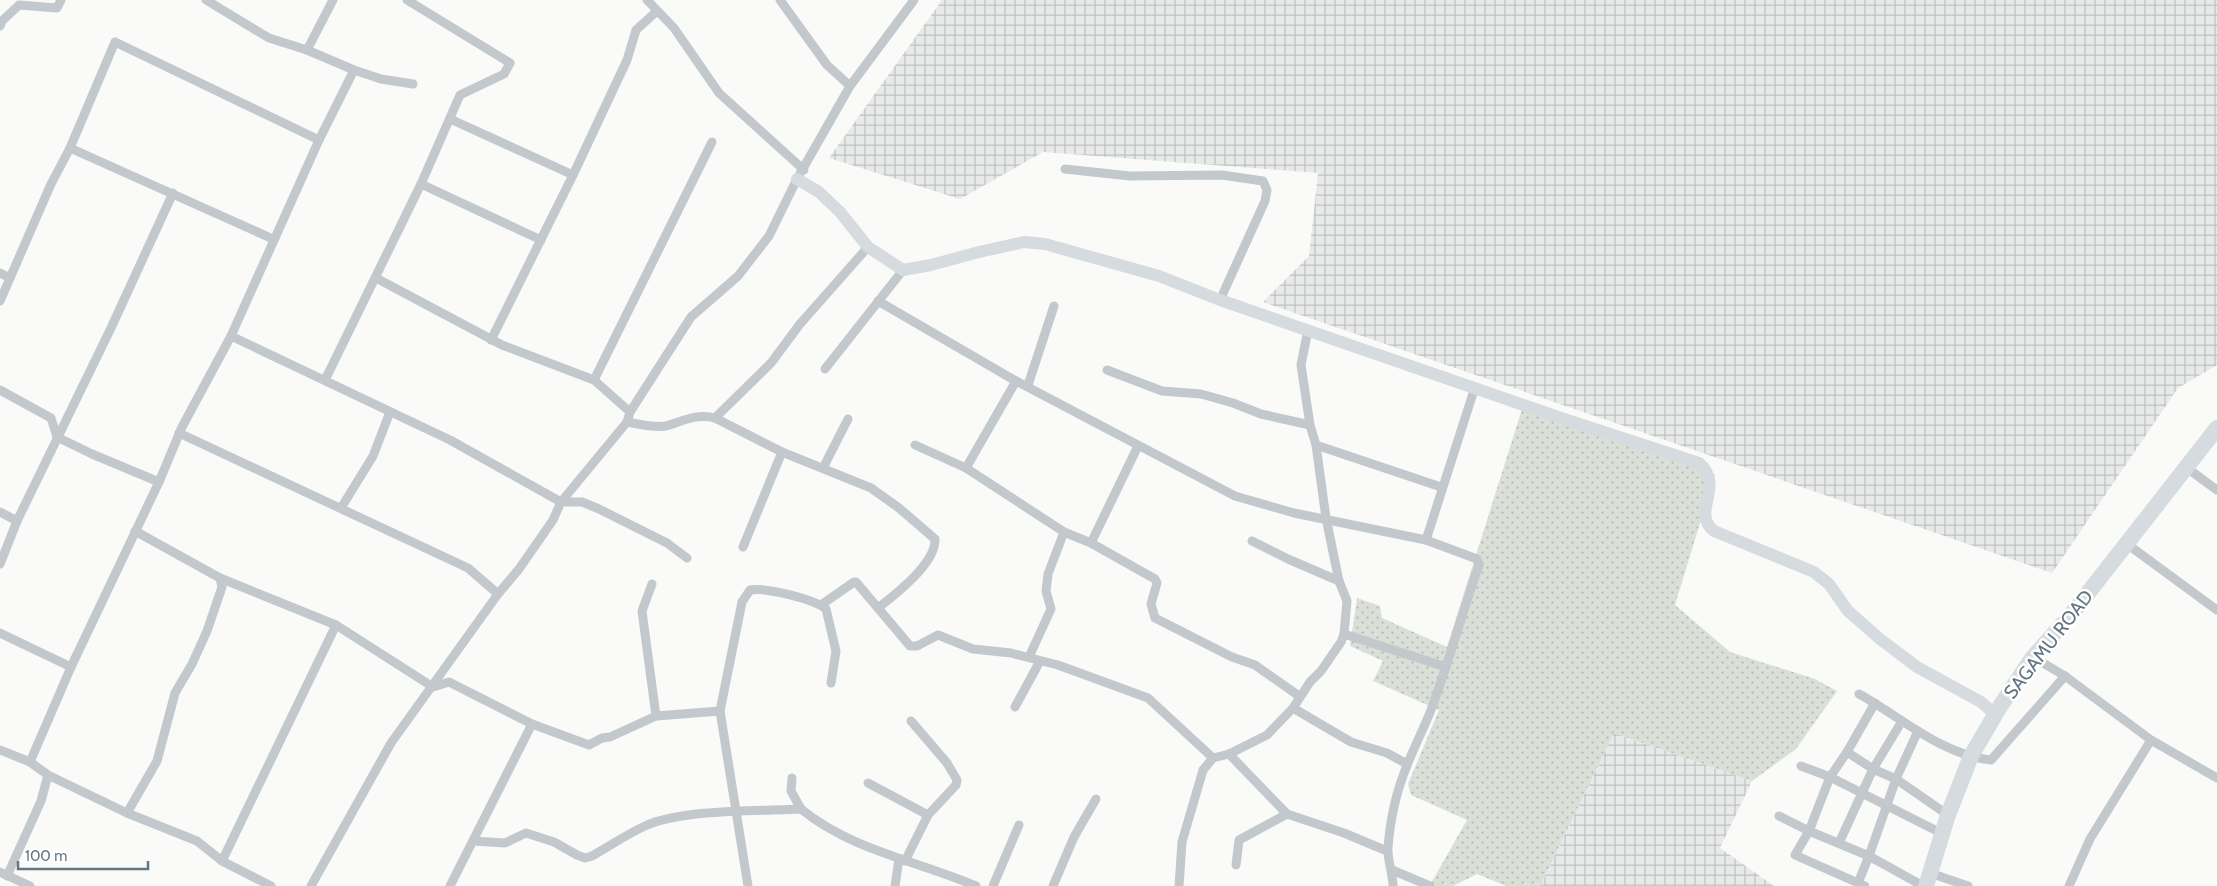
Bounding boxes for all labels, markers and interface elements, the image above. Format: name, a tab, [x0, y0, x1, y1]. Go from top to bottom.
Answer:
street label: SAGAMU ROAD	[1999, 585, 2098, 703]
scale bar	[18, 838, 148, 870]
text: 100 m	[25, 847, 67, 865]

